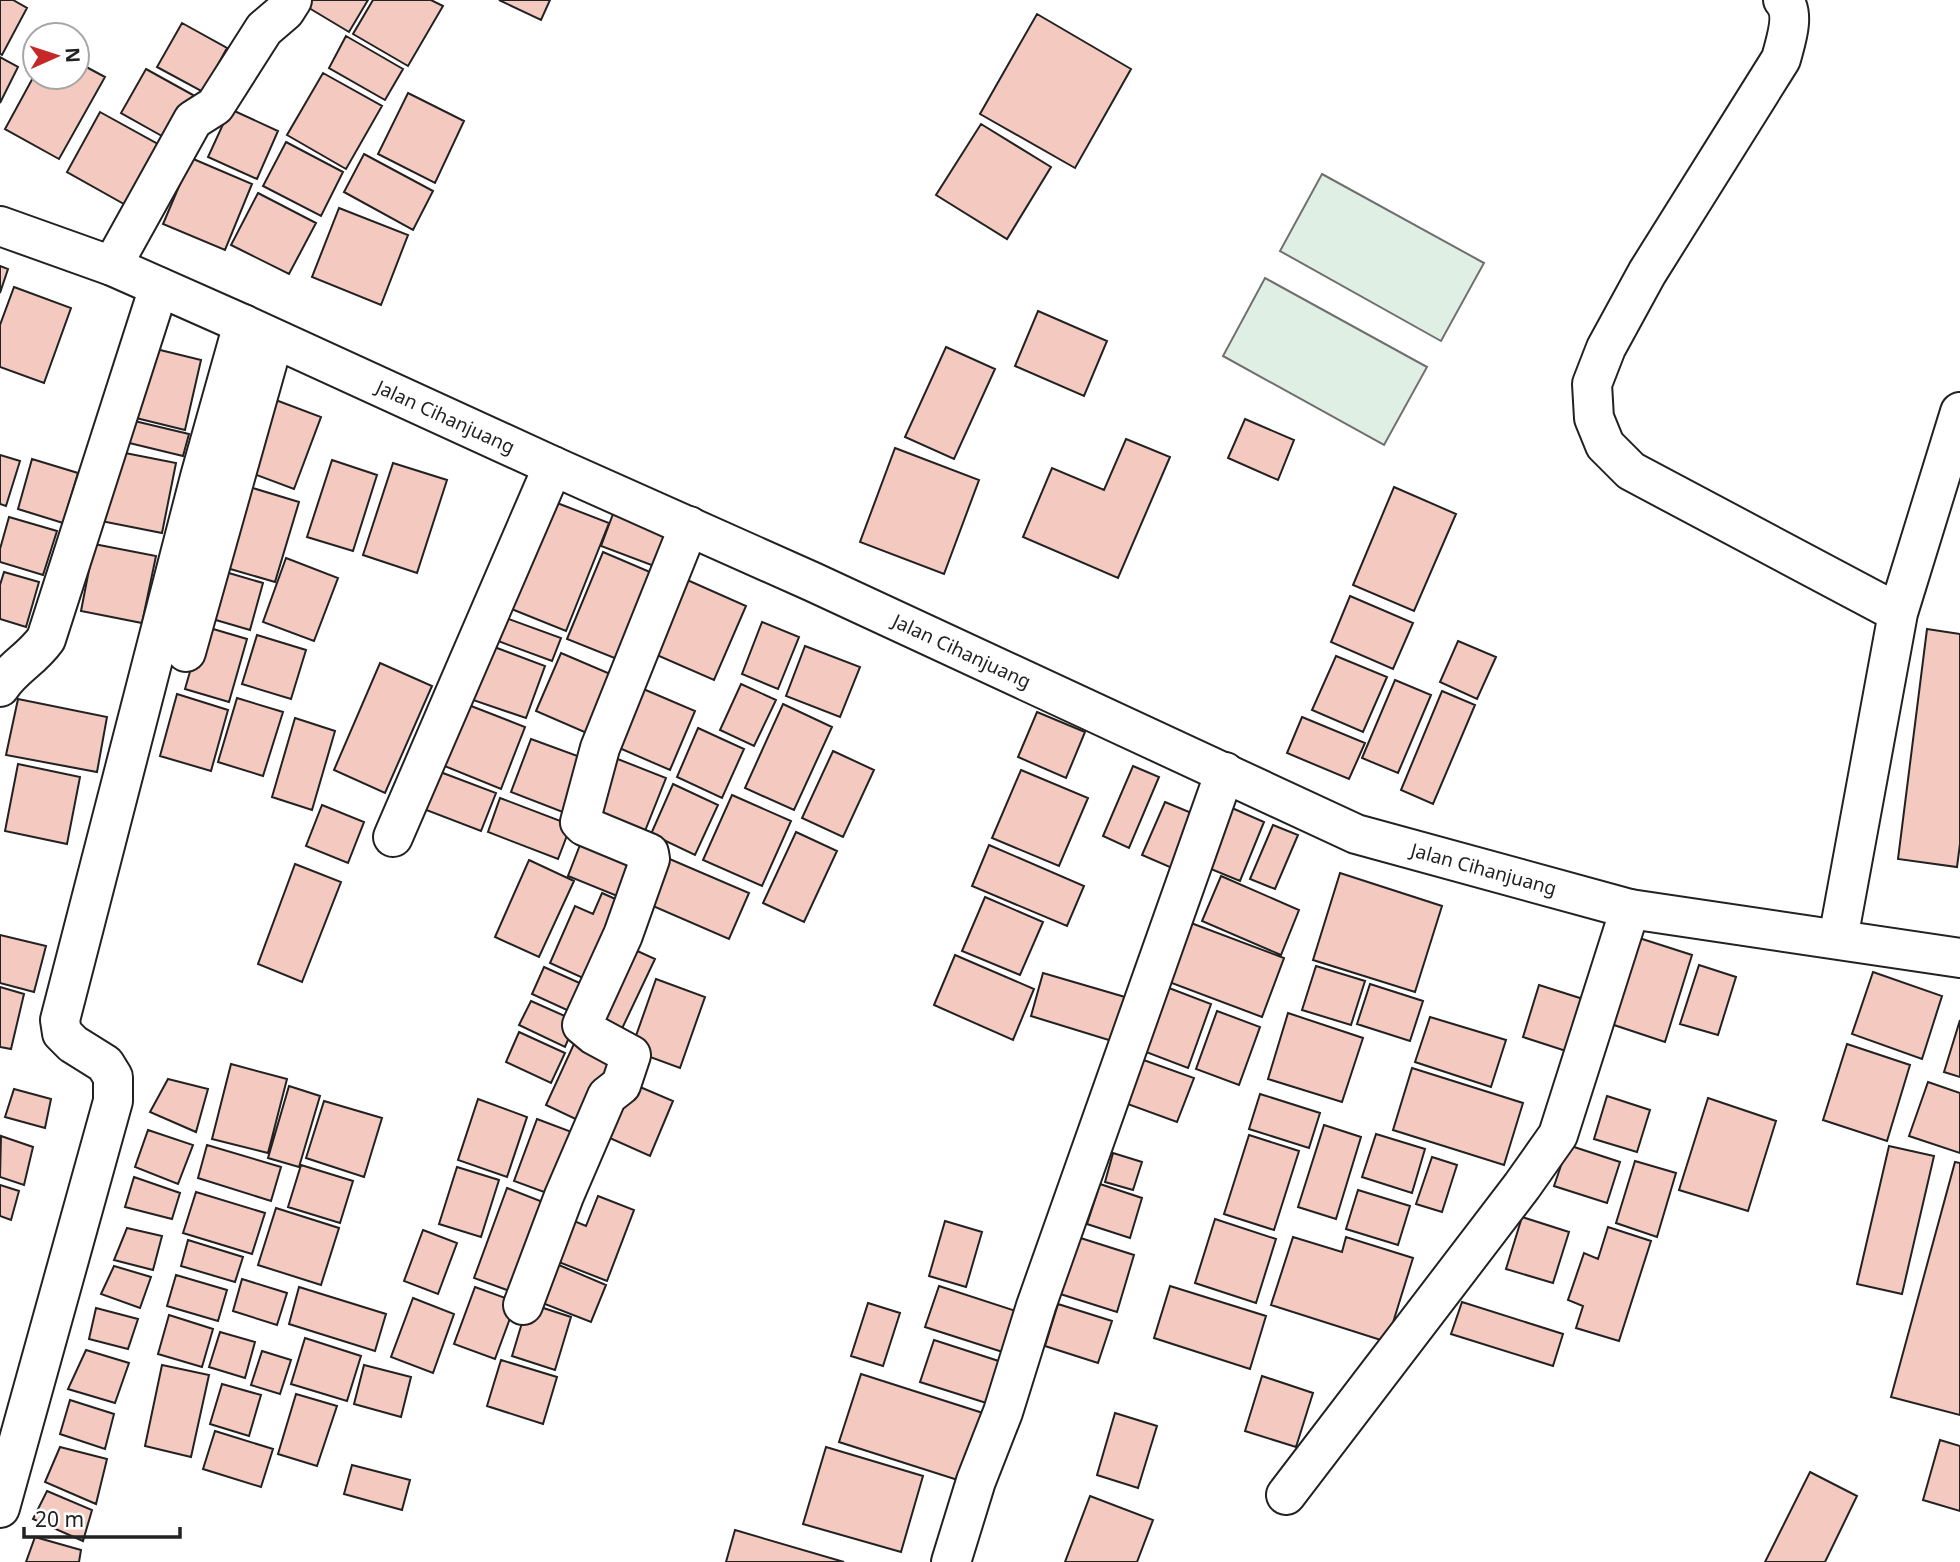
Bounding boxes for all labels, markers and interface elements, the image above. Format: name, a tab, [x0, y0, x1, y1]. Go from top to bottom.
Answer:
north arrow	[21, 21, 91, 91]
text: N	[60, 47, 86, 64]
street label: Jalan Cihanjuang	[370, 373, 519, 460]
street label: Jalan Cihanjuang	[887, 607, 1035, 694]
street label: Jalan Cihanjuang	[1406, 836, 1560, 901]
scale bar	[24, 1496, 180, 1540]
text: 20 m	[35, 1505, 84, 1533]

